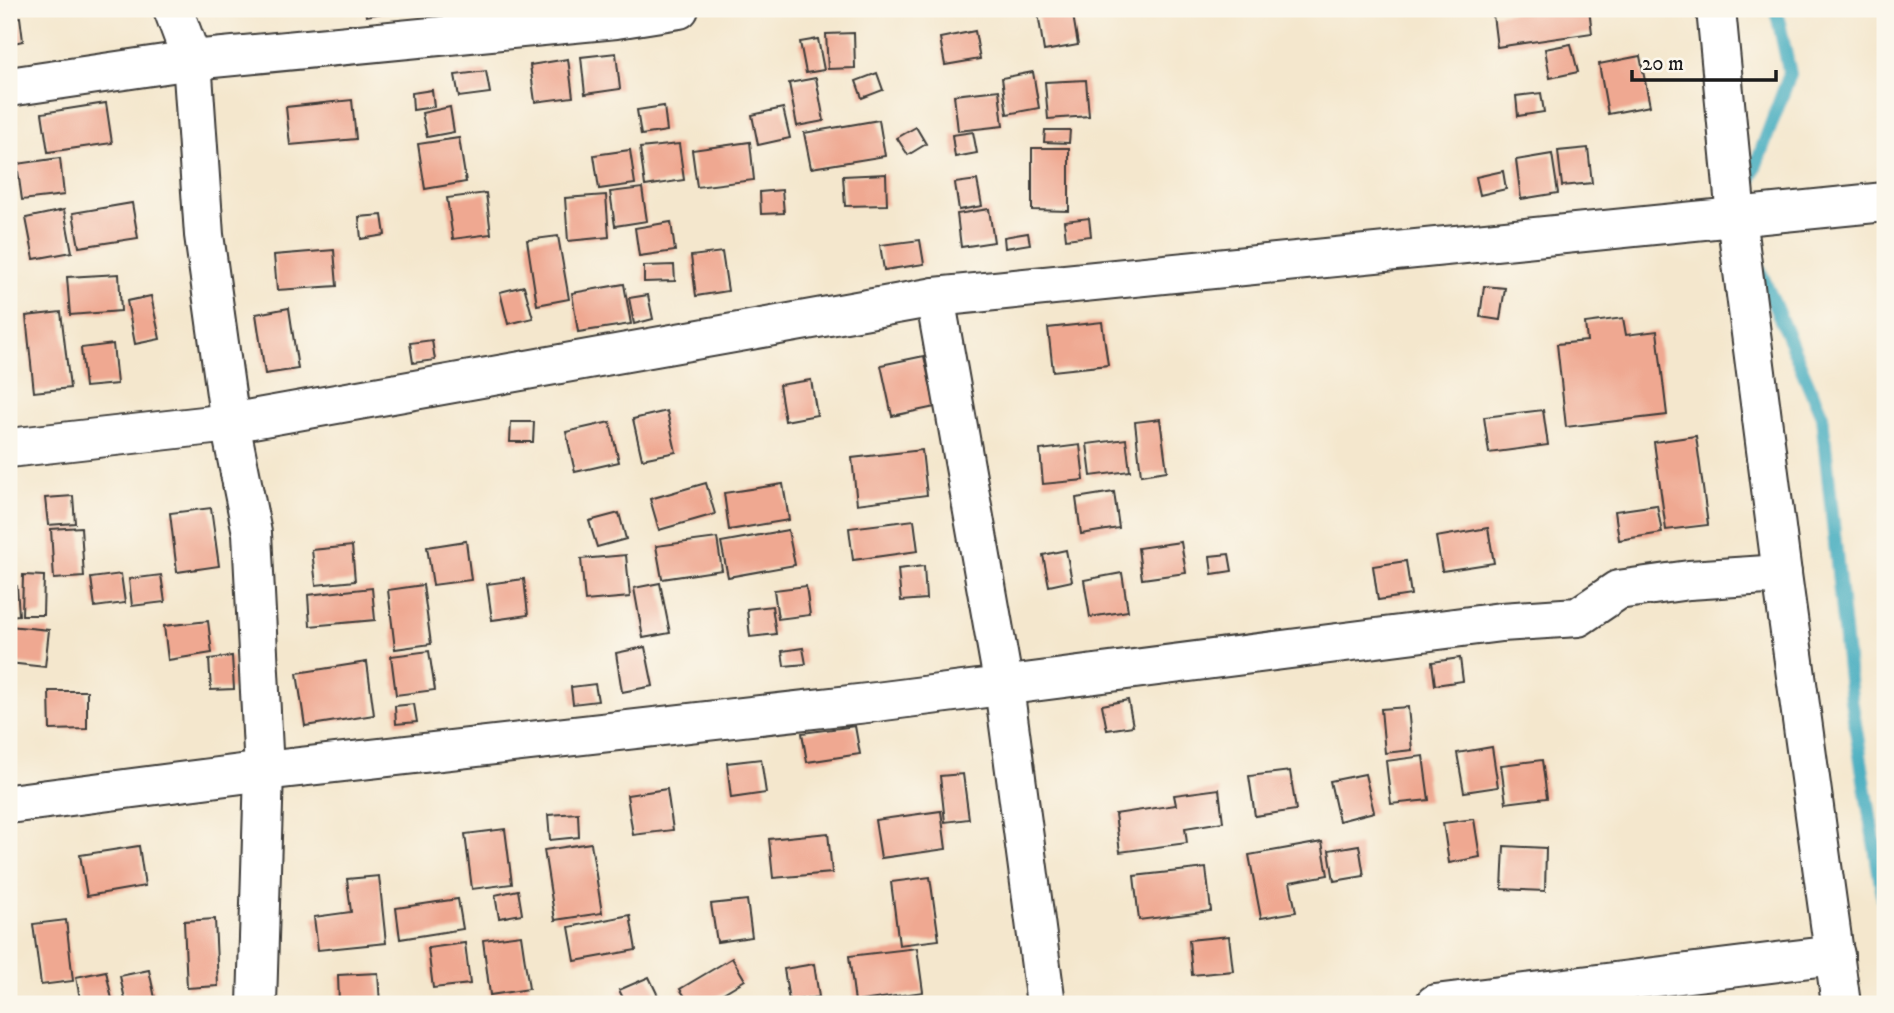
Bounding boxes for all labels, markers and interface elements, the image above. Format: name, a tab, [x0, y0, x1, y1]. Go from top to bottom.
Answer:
scale bar	[1632, 38, 1775, 82]
text: 20 m	[1642, 51, 1684, 77]

